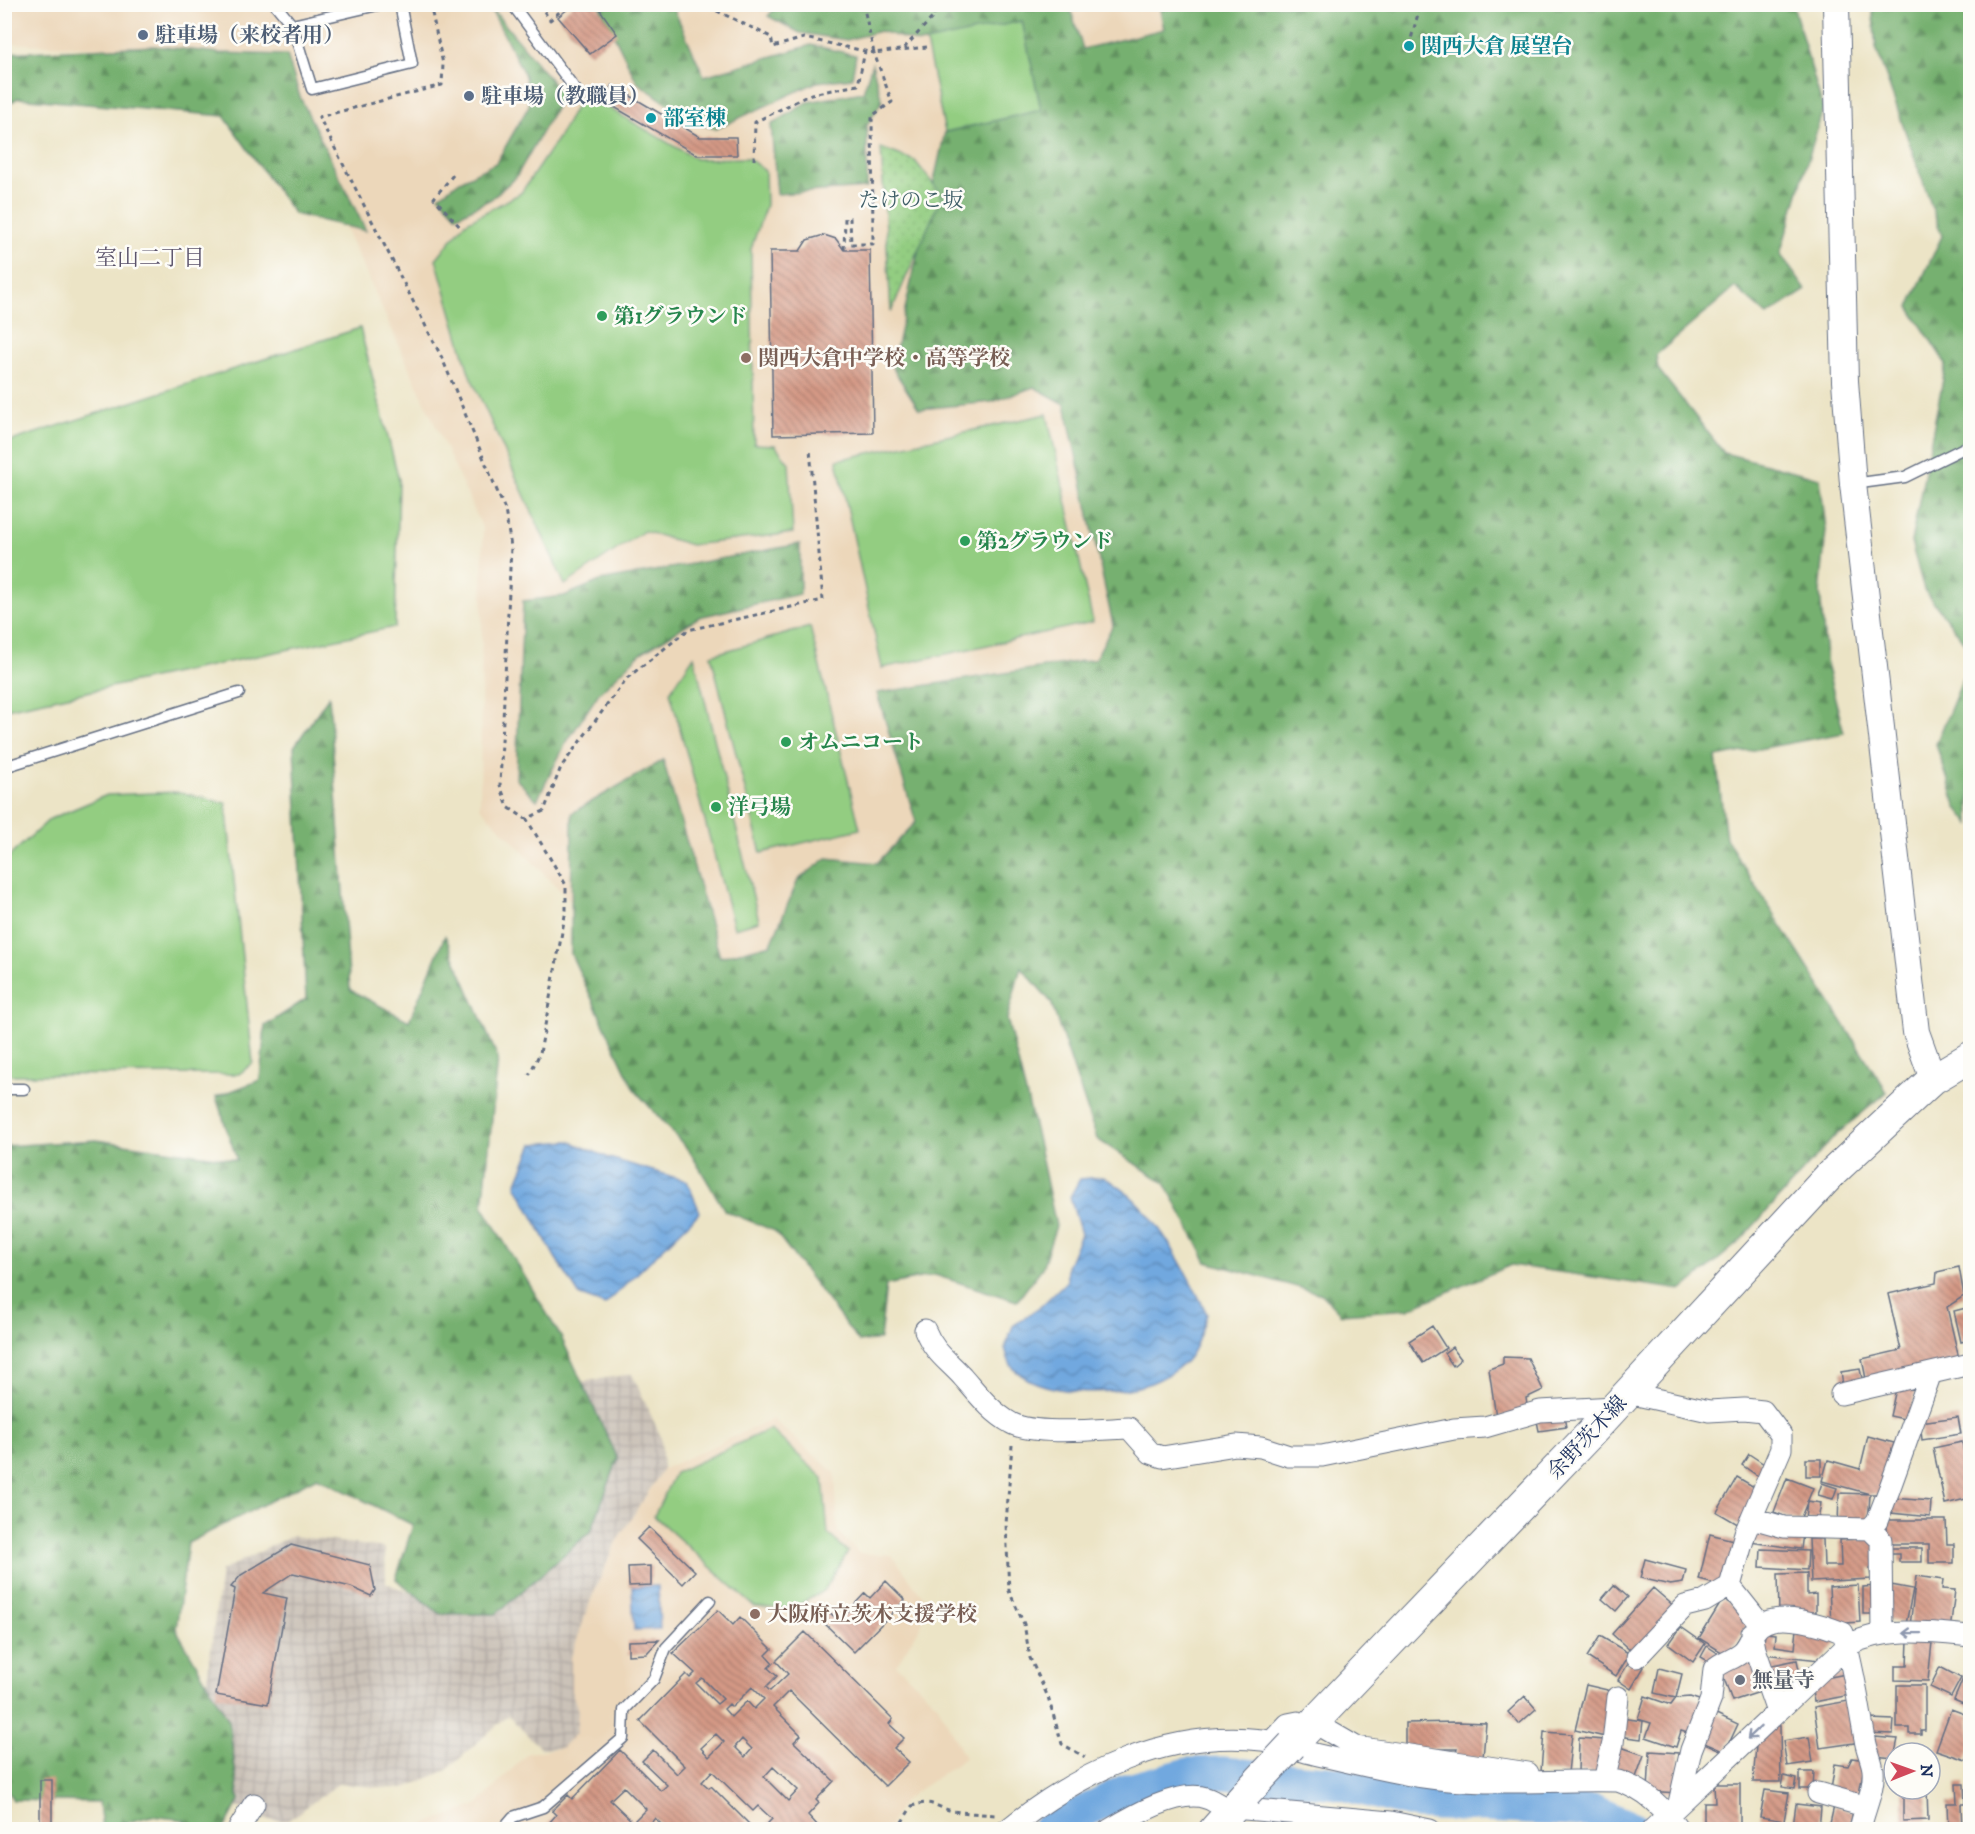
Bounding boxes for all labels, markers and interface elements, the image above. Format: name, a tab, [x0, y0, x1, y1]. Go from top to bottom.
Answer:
place label: 駐車場（来校者用）	[155, 23, 344, 49]
marker: 駐車場（来校者用）	[136, 28, 150, 42]
place label: 関西大倉 展望台	[1421, 34, 1573, 60]
marker: 関西大倉 展望台	[1402, 39, 1416, 53]
place label: 駐車場（教職員）	[481, 84, 649, 110]
marker: 駐車場（教職員）	[462, 89, 476, 103]
place label: 部室棟	[663, 106, 726, 132]
marker: 部室棟	[644, 111, 658, 125]
park label: たけのこ坂	[859, 188, 964, 214]
district label: 室山二丁目	[95, 245, 205, 272]
place label: 第1グラウンド	[614, 304, 748, 330]
marker: 第1グラウンド	[595, 309, 609, 323]
place label: 関西大倉中学校・高等学校	[758, 346, 1010, 372]
marker: 関西大倉中学校・高等学校	[739, 351, 753, 365]
place label: 第2グラウンド	[977, 529, 1113, 555]
marker: 第2グラウンド	[958, 534, 972, 548]
place label: オムニコート	[798, 730, 924, 756]
marker: オムニコート	[779, 735, 793, 749]
place label: 洋弓場	[728, 795, 791, 821]
marker: 洋弓場	[709, 800, 723, 814]
street label: 余野茨木線	[1542, 1390, 1633, 1485]
place label: 大阪府立茨木支援学校	[767, 1602, 977, 1628]
marker: 大阪府立茨木支援学校	[748, 1607, 762, 1621]
one-way arrow	[1903, 1628, 1923, 1639]
place label: 無量寺	[1752, 1668, 1815, 1694]
marker: 無量寺	[1733, 1673, 1747, 1687]
one-way arrow	[1747, 1726, 1762, 1740]
north arrow	[1882, 1741, 1942, 1801]
text: N	[1916, 1764, 1936, 1777]

